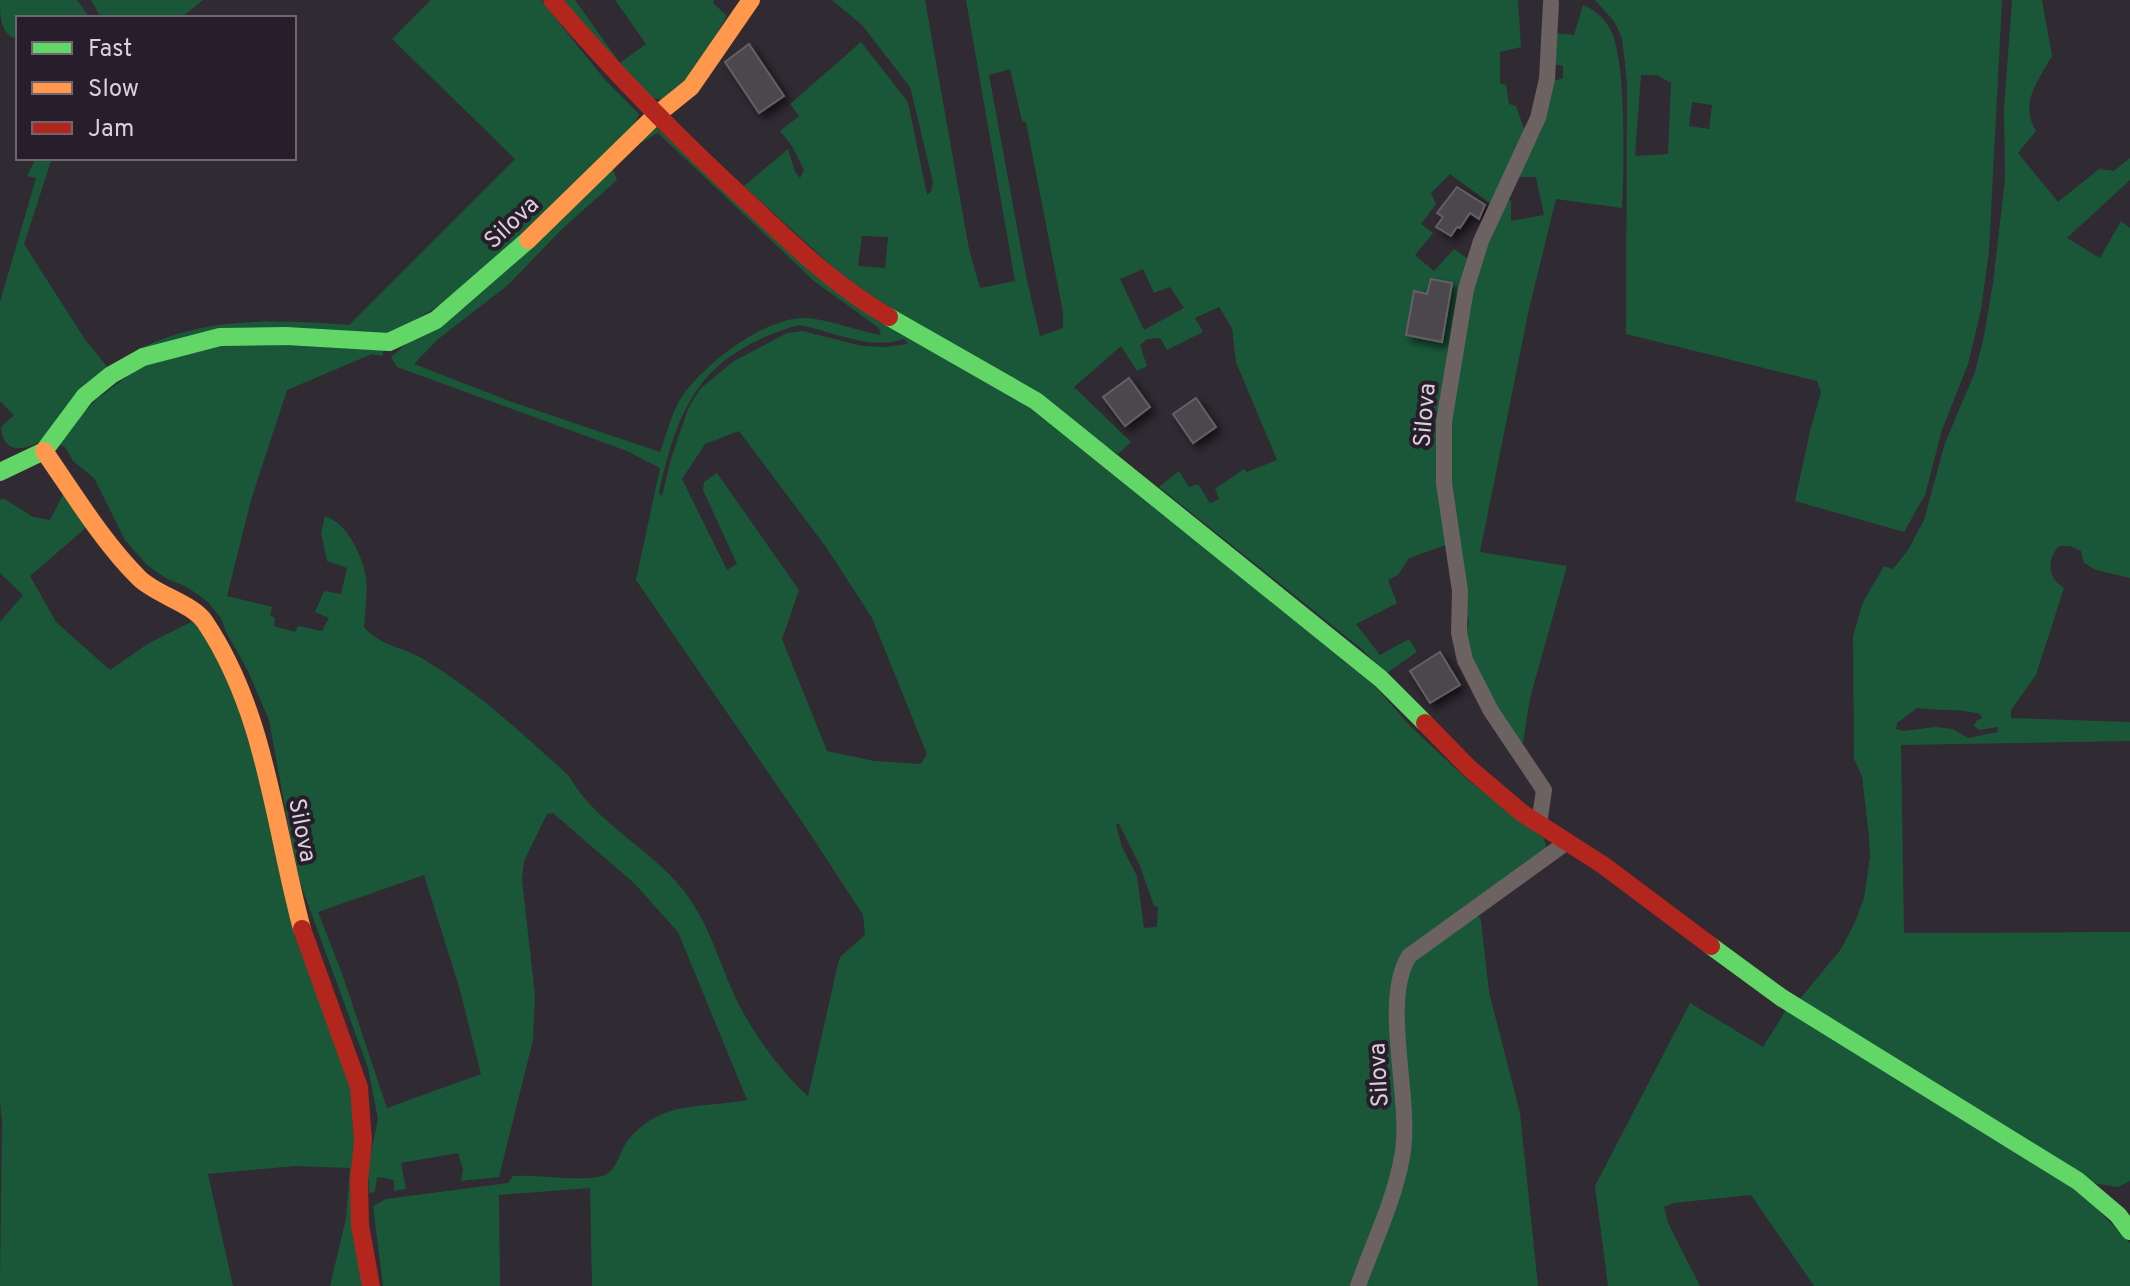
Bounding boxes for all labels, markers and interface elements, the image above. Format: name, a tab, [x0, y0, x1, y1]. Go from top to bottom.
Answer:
legend	[16, 16, 296, 160]
text: Fast	[88, 35, 132, 65]
text: Slow	[88, 75, 139, 105]
text: Jam	[88, 115, 134, 145]
street label: Silova	[479, 191, 546, 256]
street label: Silova	[1408, 382, 1444, 449]
street label: Silova	[280, 796, 322, 865]
street label: Silova	[1363, 1042, 1397, 1108]

